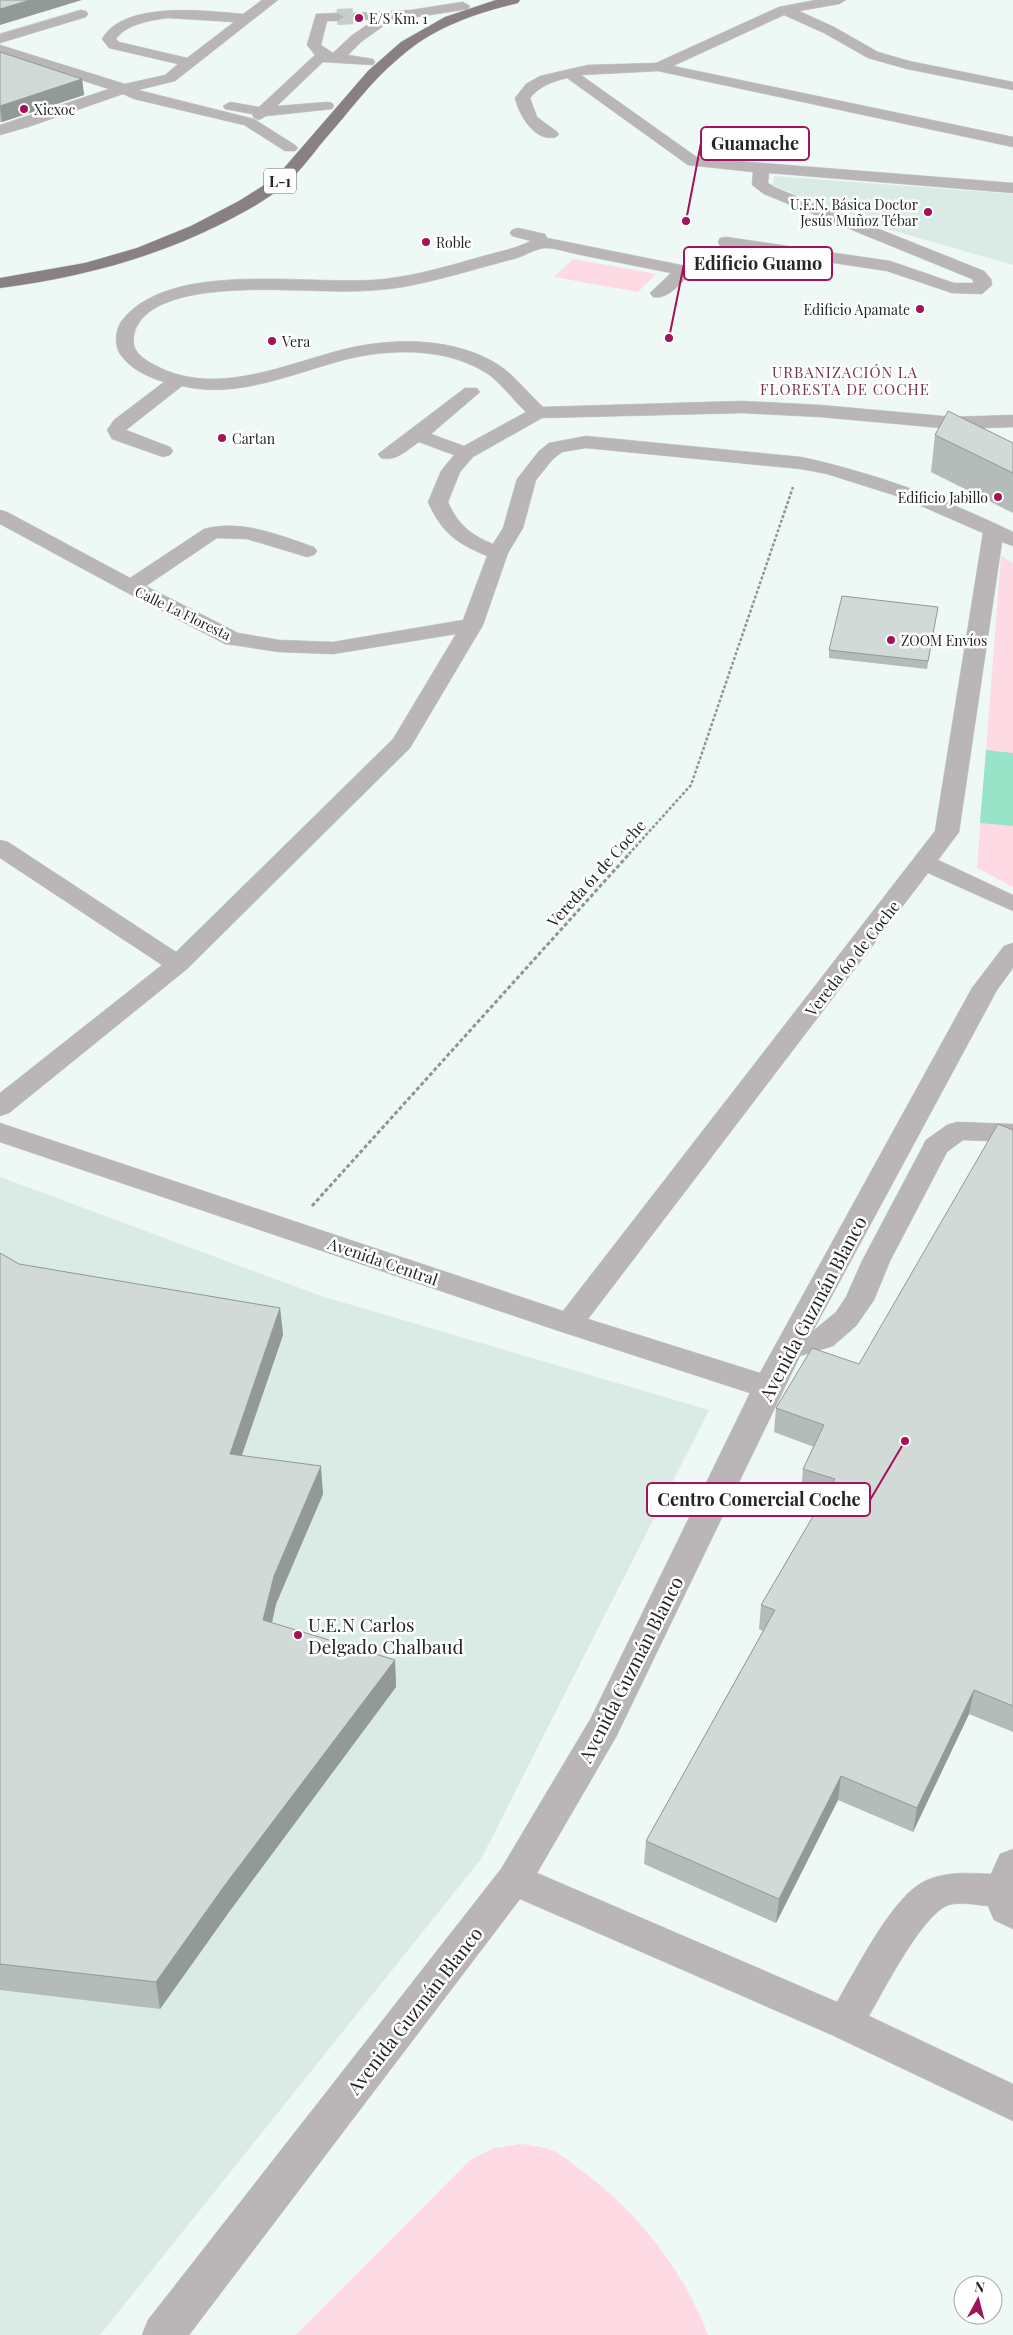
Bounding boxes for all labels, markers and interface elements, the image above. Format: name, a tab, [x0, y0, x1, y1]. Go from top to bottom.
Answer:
place label: E/S Km. 1	[369, 9, 428, 28]
marker: E/S Km. 1	[353, 12, 365, 24]
place label: Xicxoc	[34, 100, 75, 119]
marker: Xicxoc	[18, 103, 30, 115]
callout: Guamache	[701, 127, 809, 160]
text: Guamache	[711, 131, 799, 155]
road number: L-1	[264, 168, 296, 194]
place label: U.E.N. Básica Doctor Jesús Muñoz Tébar	[790, 195, 919, 230]
marker: U.E.N. Básica Doctor Jesús Muñoz Tébar	[922, 206, 934, 218]
place label: Roble	[436, 233, 471, 252]
marker: Roble	[420, 236, 432, 248]
callout: Edificio Guamo	[684, 247, 832, 280]
text: Edificio Guamo	[694, 251, 822, 275]
place label: Edificio Apamate	[804, 300, 910, 319]
marker: Edificio Apamate	[914, 303, 926, 315]
place label: Vera	[281, 332, 310, 351]
marker: Vera	[266, 335, 278, 347]
district label: URBANIZACIÓN LA FLORESTA DE COCHE	[760, 362, 930, 399]
place label: Cartan	[232, 429, 276, 448]
marker: Cartan	[216, 432, 228, 444]
place label: Edificio Jabillo	[898, 488, 988, 507]
marker: Edificio Jabillo	[992, 491, 1004, 503]
street label: Calle La Floresta	[132, 582, 234, 644]
place label: ZOOM Envíos	[901, 631, 987, 650]
marker: ZOOM Envíos	[885, 634, 897, 646]
street label: Vereda 61 de Coche	[541, 815, 650, 932]
street label: Vereda 60 de Coche	[800, 896, 904, 1021]
street label: Avenida Guzmán Blanco	[752, 1211, 872, 1406]
street label: Avenida Central	[324, 1232, 441, 1290]
callout: Centro Comercial Coche	[647, 1483, 870, 1516]
text: Centro Comercial Coche	[657, 1487, 861, 1511]
street label: Avenida Guzmán Blanco	[571, 1571, 688, 1768]
place label: U.E.N Carlos Delgado Chalbaud	[308, 1611, 464, 1659]
marker: U.E.N Carlos Delgado Chalbaud	[292, 1629, 304, 1641]
street label: Avenida Guzmán Blanco	[340, 1921, 488, 2100]
north arrow	[953, 2275, 1003, 2325]
text: N	[973, 2277, 986, 2297]

